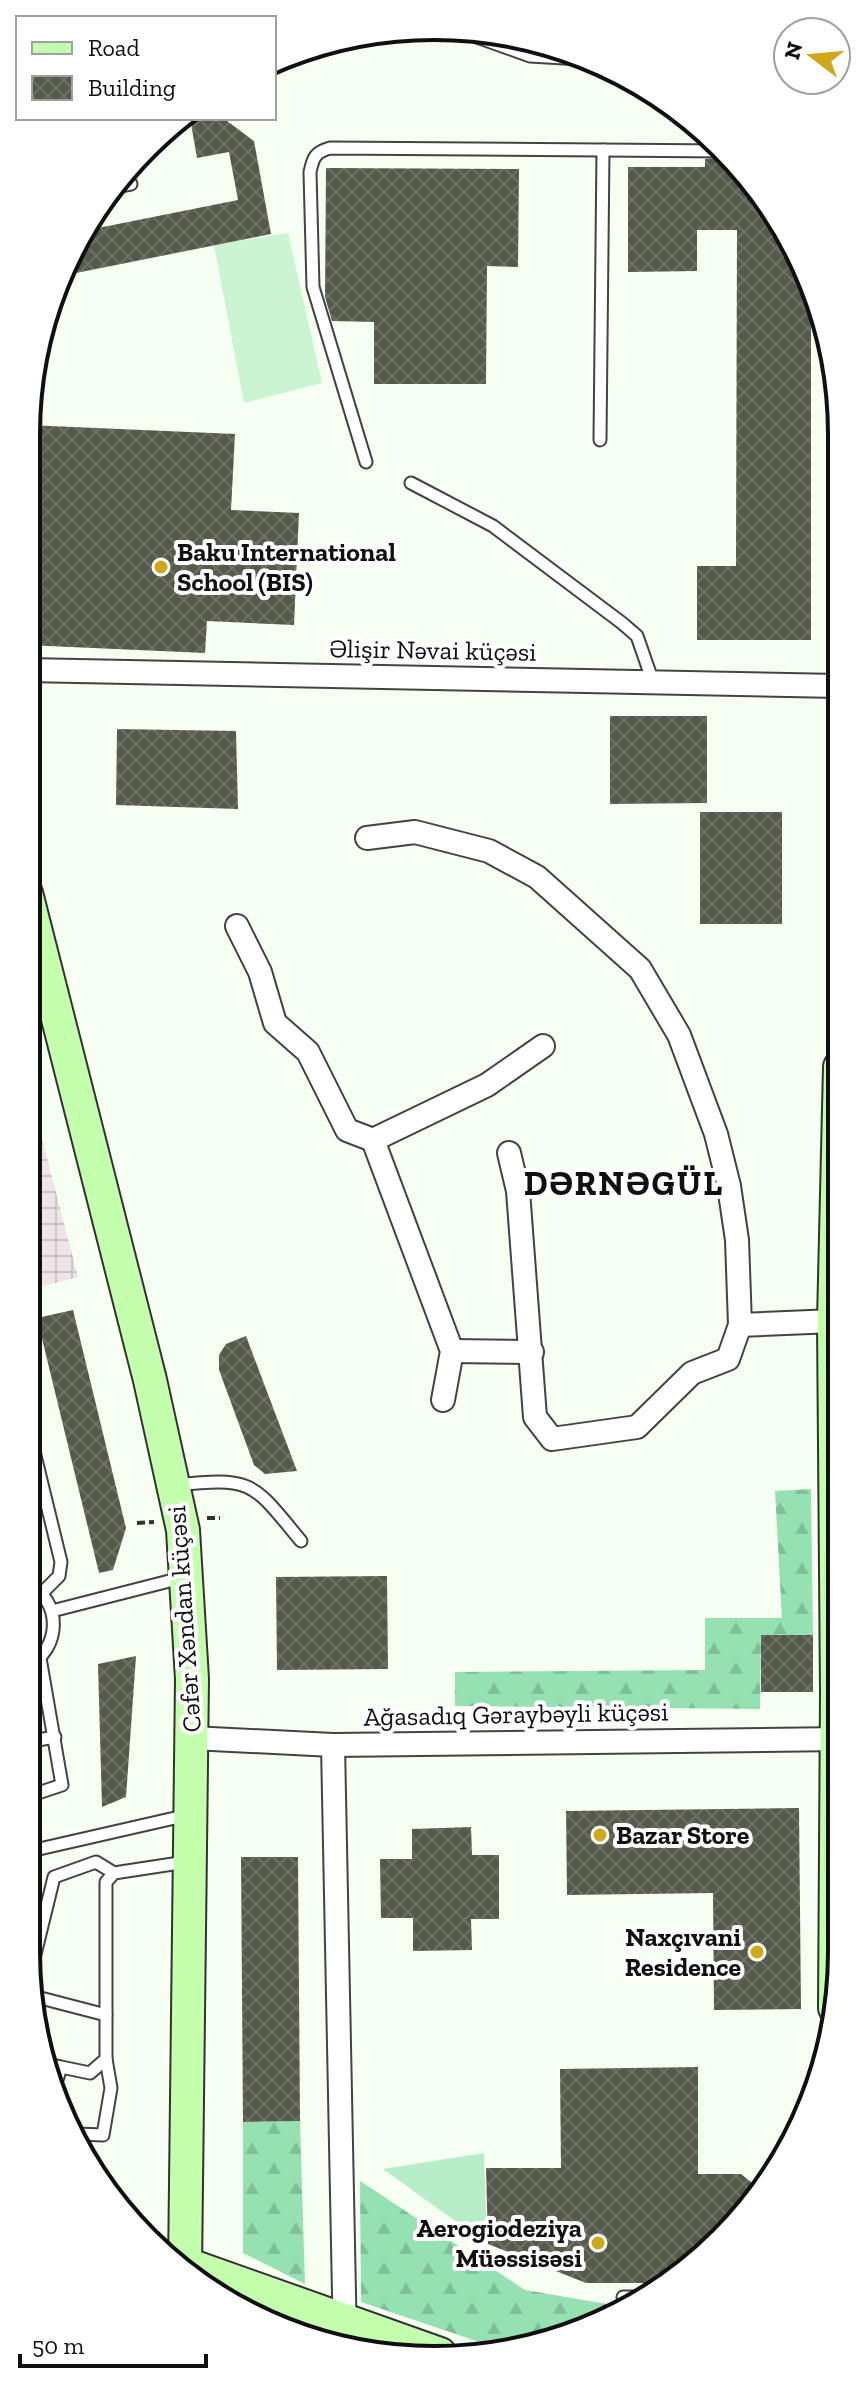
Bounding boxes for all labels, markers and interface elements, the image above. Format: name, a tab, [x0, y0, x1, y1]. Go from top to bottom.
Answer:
legend	[16, 16, 276, 120]
north arrow	[772, 16, 852, 96]
text: Road	[88, 33, 140, 62]
text: N	[778, 39, 809, 62]
text: Building	[88, 73, 176, 102]
place label: Baku International School (BIS)	[177, 536, 396, 598]
marker: Baku International School (BIS)	[152, 558, 170, 576]
street label: Əlişir Nəvai küçəsi	[329, 632, 537, 668]
district label: DƏRNƏGÜL	[524, 1163, 724, 1204]
street label: Cəfər Xəndan küçəsi	[160, 1504, 208, 1734]
street label: Ağasadıq Gəraybəyli küçəsi	[363, 1695, 669, 1733]
place label: Bazar Store	[616, 1819, 750, 1851]
marker: Bazar Store	[591, 1826, 609, 1844]
place label: Naxçıvani Residence	[625, 1921, 741, 1983]
marker: Naxçıvani Residence	[748, 1943, 766, 1961]
place label: Aerogiodeziya Müəssisəsi	[417, 2212, 582, 2274]
marker: Aerogiodeziya Müəssisəsi	[589, 2234, 607, 2252]
scale bar	[20, 2318, 206, 2368]
text: 50 m	[32, 2331, 85, 2360]

